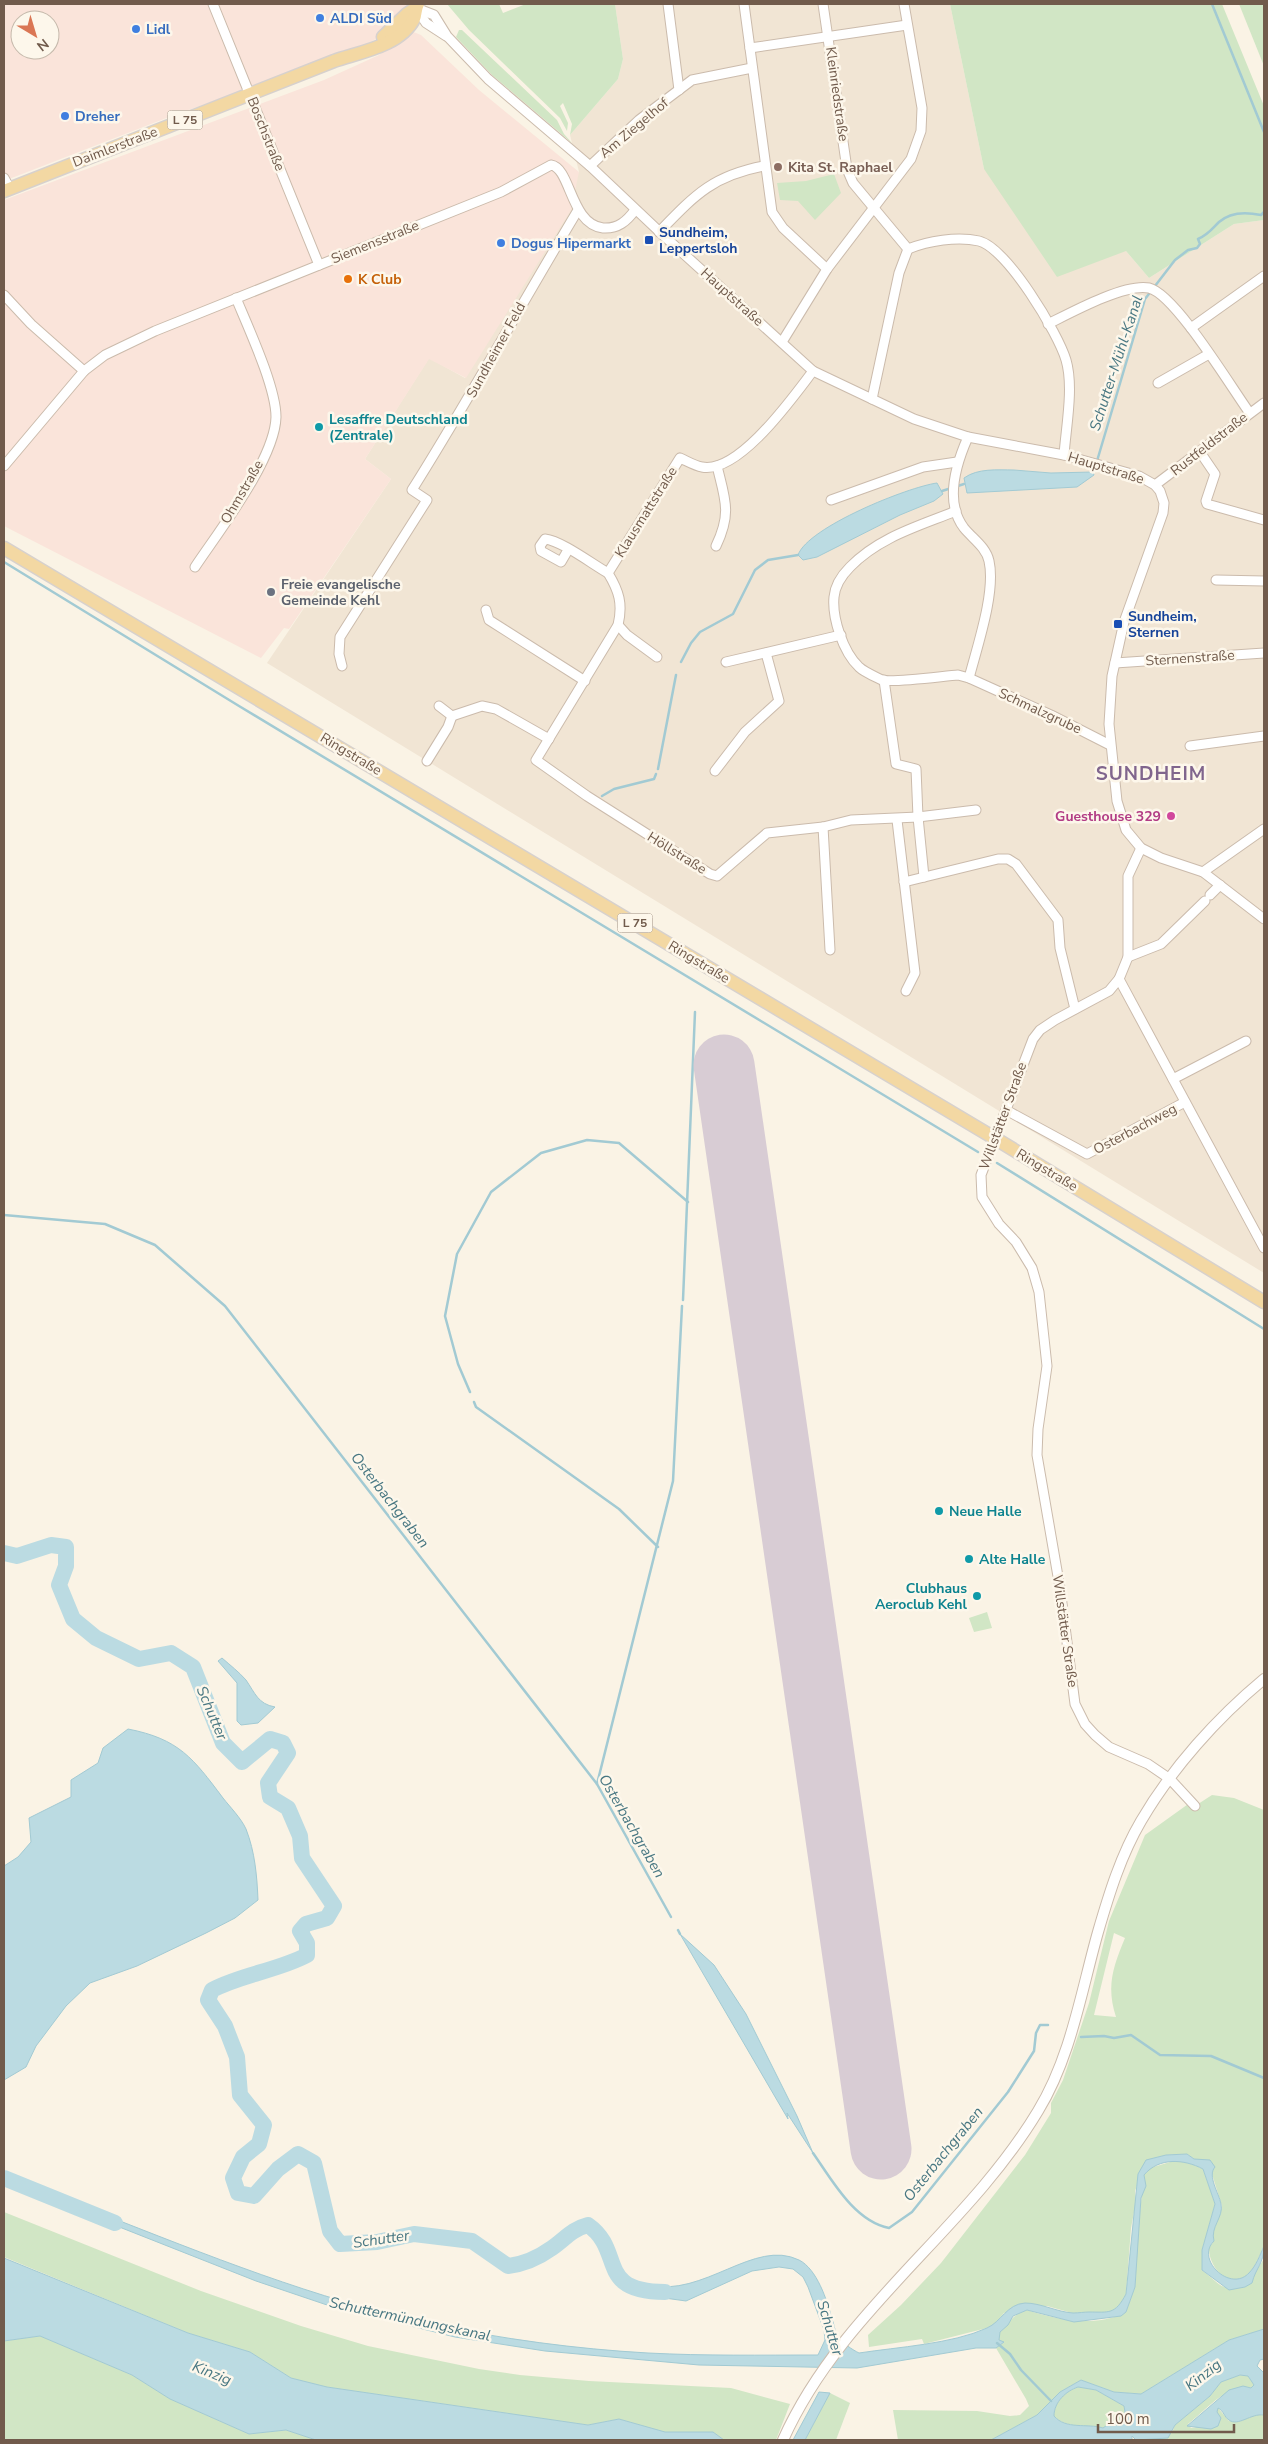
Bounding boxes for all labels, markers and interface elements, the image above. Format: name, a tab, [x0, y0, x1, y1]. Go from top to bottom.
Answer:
place label: ALDI Süd	[330, 9, 392, 28]
north arrow	[10, 10, 60, 60]
marker: ALDI Süd	[314, 12, 326, 24]
place label: Lidl	[146, 20, 171, 39]
marker: Lidl	[130, 23, 142, 35]
text: N	[33, 34, 53, 56]
street label: Kleinriedstraße	[821, 45, 853, 143]
street label: Am Ziegelhof	[595, 93, 673, 163]
street label: Boschstraße	[243, 94, 289, 174]
place label: Dreher	[75, 107, 120, 126]
marker: Dreher	[59, 110, 71, 122]
road number: L 75	[168, 110, 202, 130]
street label: Daimlerstraße	[70, 122, 160, 172]
place label: Kita St. Raphael	[788, 158, 893, 177]
marker: Kita St. Raphael	[772, 161, 784, 173]
street label: Siemensstraße	[328, 216, 422, 268]
place label: Sundheim, Leppertsloh	[659, 223, 738, 258]
place label: Dogus Hipermarkt	[511, 234, 631, 253]
marker: Sundheim, Leppertsloh	[643, 234, 655, 246]
marker: Dogus Hipermarkt	[495, 237, 507, 249]
street label: Hauptstraße	[696, 264, 768, 330]
place label: K Club	[358, 270, 402, 289]
marker: K Club	[342, 273, 354, 285]
water label: Schutter-Mühl-Kanal	[1085, 293, 1147, 433]
street label: Sundheimer Feld	[462, 299, 530, 401]
street label: Rustfeldstraße	[1167, 408, 1251, 480]
place label: Lesaffre Deutschland (Zentrale)	[329, 410, 468, 445]
marker: Lesaffre Deutschland (Zentrale)	[313, 421, 325, 433]
street label: Hauptstraße	[1065, 447, 1147, 489]
street label: Ohmstraße	[216, 457, 268, 527]
street label: Klausmattstraße	[610, 463, 682, 561]
place label: Freie evangelische Gemeinde Kehl	[281, 575, 401, 610]
marker: Freie evangelische Gemeinde Kehl	[265, 586, 277, 598]
place label: Sundheim, Sternen	[1128, 607, 1197, 642]
marker: Sundheim, Sternen	[1112, 618, 1124, 630]
street label: Sternenstraße	[1145, 645, 1235, 671]
street label: Schmalzgrube	[995, 683, 1085, 739]
street label: Ringstraße	[317, 728, 385, 780]
district label: SUNDHEIM	[1096, 761, 1206, 787]
place label: Guesthouse 329	[1055, 807, 1161, 826]
marker: Guesthouse 329	[1165, 810, 1177, 822]
street label: Höllstraße	[644, 827, 710, 879]
road number: L 75	[618, 914, 652, 932]
street label: Ringstraße	[665, 936, 733, 988]
street label: Willstätter Straße	[975, 1059, 1031, 1173]
street label: Osterbachweg	[1090, 1099, 1180, 1159]
street label: Ringstraße	[1013, 1144, 1081, 1196]
water label: Osterbachgraben	[346, 1448, 434, 1552]
place label: Neue Halle	[949, 1502, 1022, 1521]
marker: Neue Halle	[933, 1505, 945, 1517]
place label: Alte Halle	[979, 1550, 1046, 1569]
marker: Alte Halle	[963, 1553, 975, 1565]
street label: Willstätter Straße	[1048, 1574, 1082, 1688]
place label: Clubhaus Aeroclub Kehl	[875, 1579, 968, 1614]
marker: Clubhaus Aeroclub Kehl	[971, 1590, 983, 1602]
water label: Schutter	[192, 1683, 233, 1744]
water label: Osterbachgraben	[594, 1770, 670, 1882]
water label: Osterbachgraben	[899, 2102, 987, 2206]
water label: Schutter	[352, 2225, 411, 2253]
water label: Schuttermündungskanal	[327, 2292, 493, 2346]
water label: Schutter	[812, 2298, 848, 2359]
water label: Kinzig	[1181, 2354, 1225, 2395]
water label: Kinzig	[189, 2356, 235, 2390]
scale bar	[1098, 2402, 1234, 2434]
text: 100 m	[1106, 2409, 1150, 2429]

